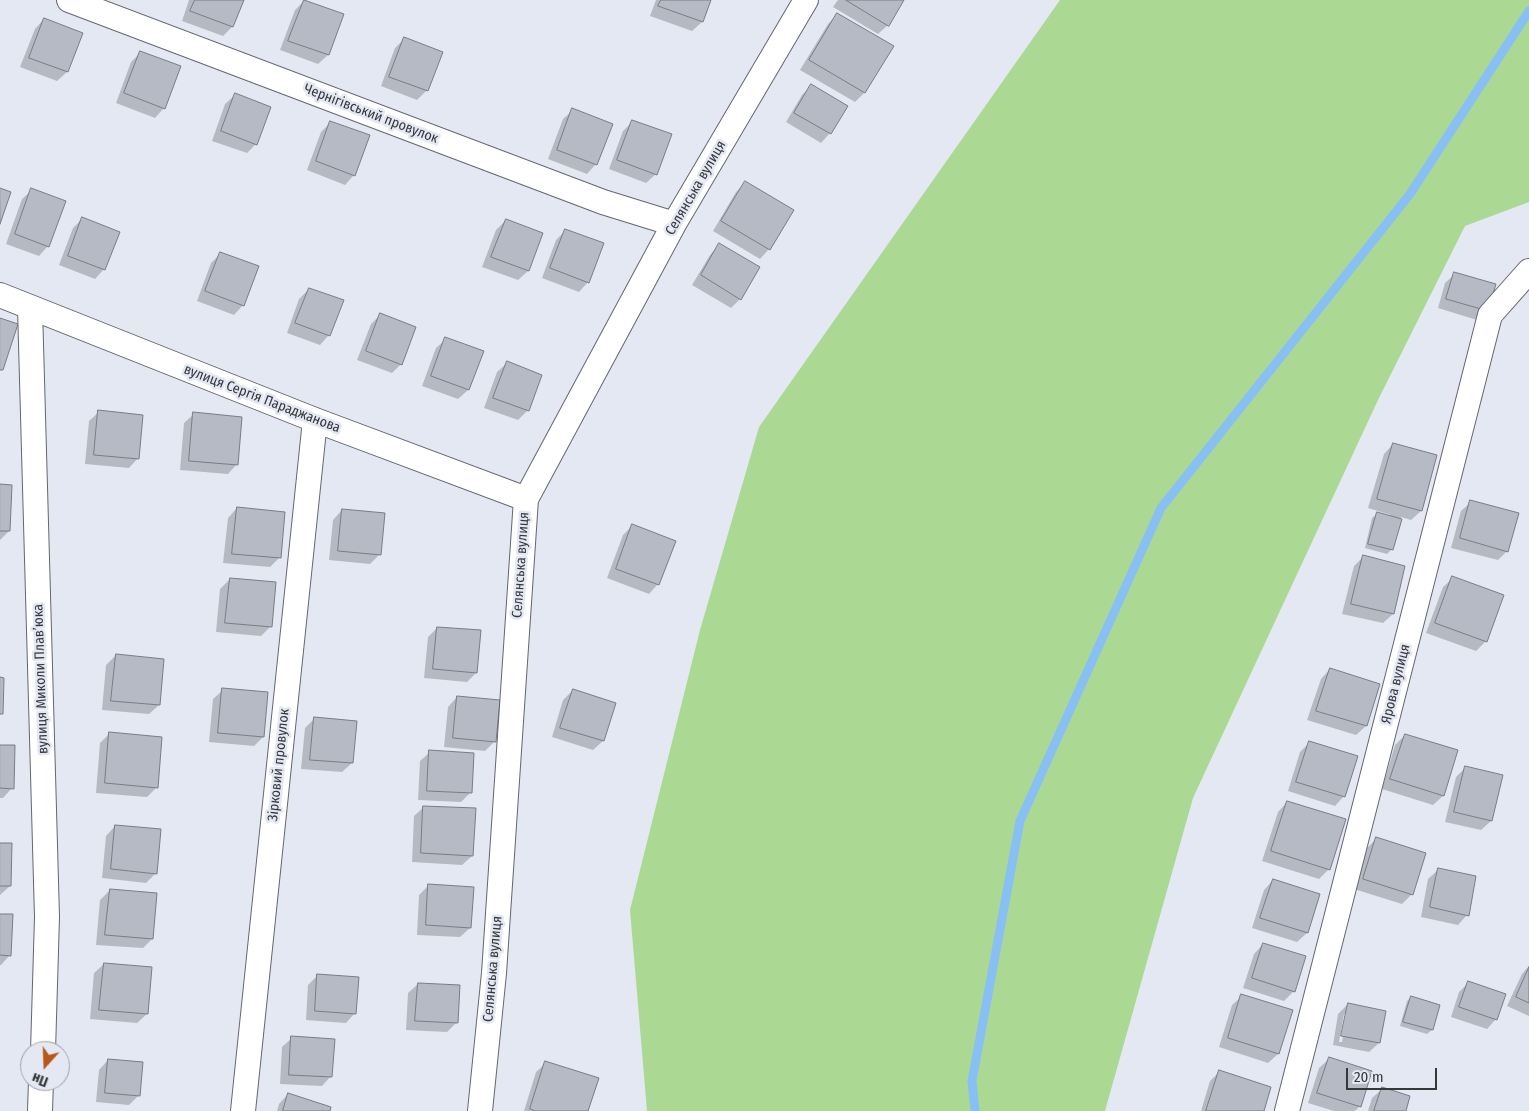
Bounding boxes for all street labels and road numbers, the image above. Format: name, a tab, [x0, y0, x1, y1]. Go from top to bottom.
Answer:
street label: Чернігівський провулок	[301, 81, 441, 147]
street label: Селянська вулиця	[662, 138, 730, 238]
street label: вулиця Сергія Параджанова	[181, 361, 343, 437]
street label: Селянська вулиця	[509, 511, 533, 619]
street label: вулиця Миколи Плавʼюка	[30, 604, 52, 754]
street label: Ярова вулиця	[1378, 642, 1414, 726]
street label: Зірковий провулок	[265, 708, 293, 822]
street label: Селянська вулиця	[480, 915, 506, 1023]

